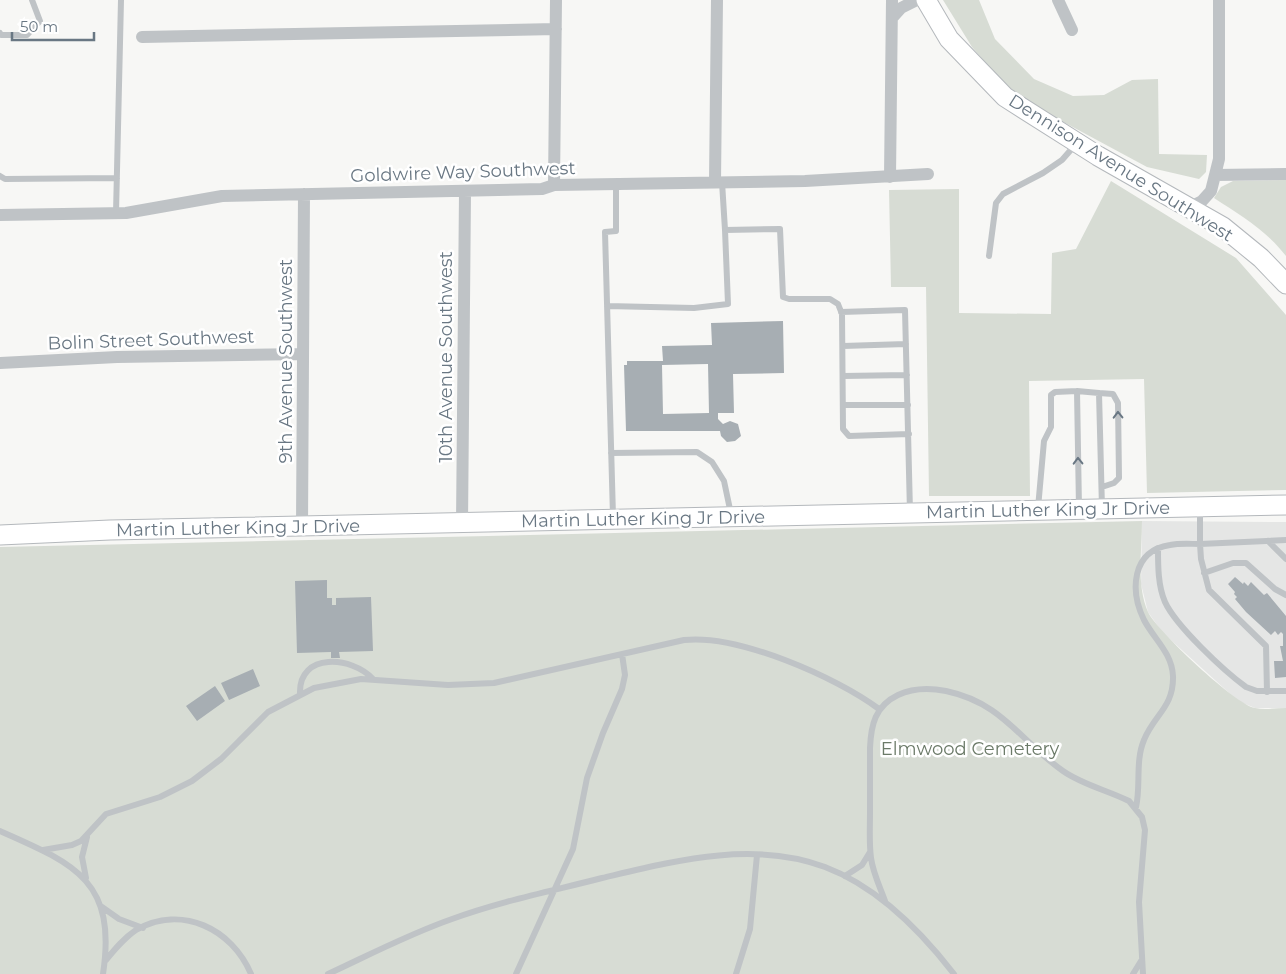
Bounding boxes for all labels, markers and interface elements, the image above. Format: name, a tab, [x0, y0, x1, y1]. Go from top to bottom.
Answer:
scale bar	[12, 10, 95, 42]
text: 50 m	[20, 17, 58, 36]
street label: Dennison Avenue Southwest	[1005, 90, 1237, 246]
street label: Goldwire Way Southwest	[350, 157, 576, 187]
street label: 10th Avenue Southwest	[435, 251, 457, 463]
street label: 9th Avenue Southwest	[275, 259, 297, 463]
street label: Bolin Street Southwest	[47, 325, 255, 355]
one-way arrow	[1113, 411, 1124, 419]
one-way arrow	[1073, 456, 1083, 464]
street label: Martin Luther King Jr Drive	[926, 497, 1170, 523]
street label: Martin Luther King Jr Drive	[521, 506, 765, 532]
street label: Martin Luther King Jr Drive	[116, 515, 360, 541]
park label: Elmwood Cemetery	[881, 738, 1060, 760]

